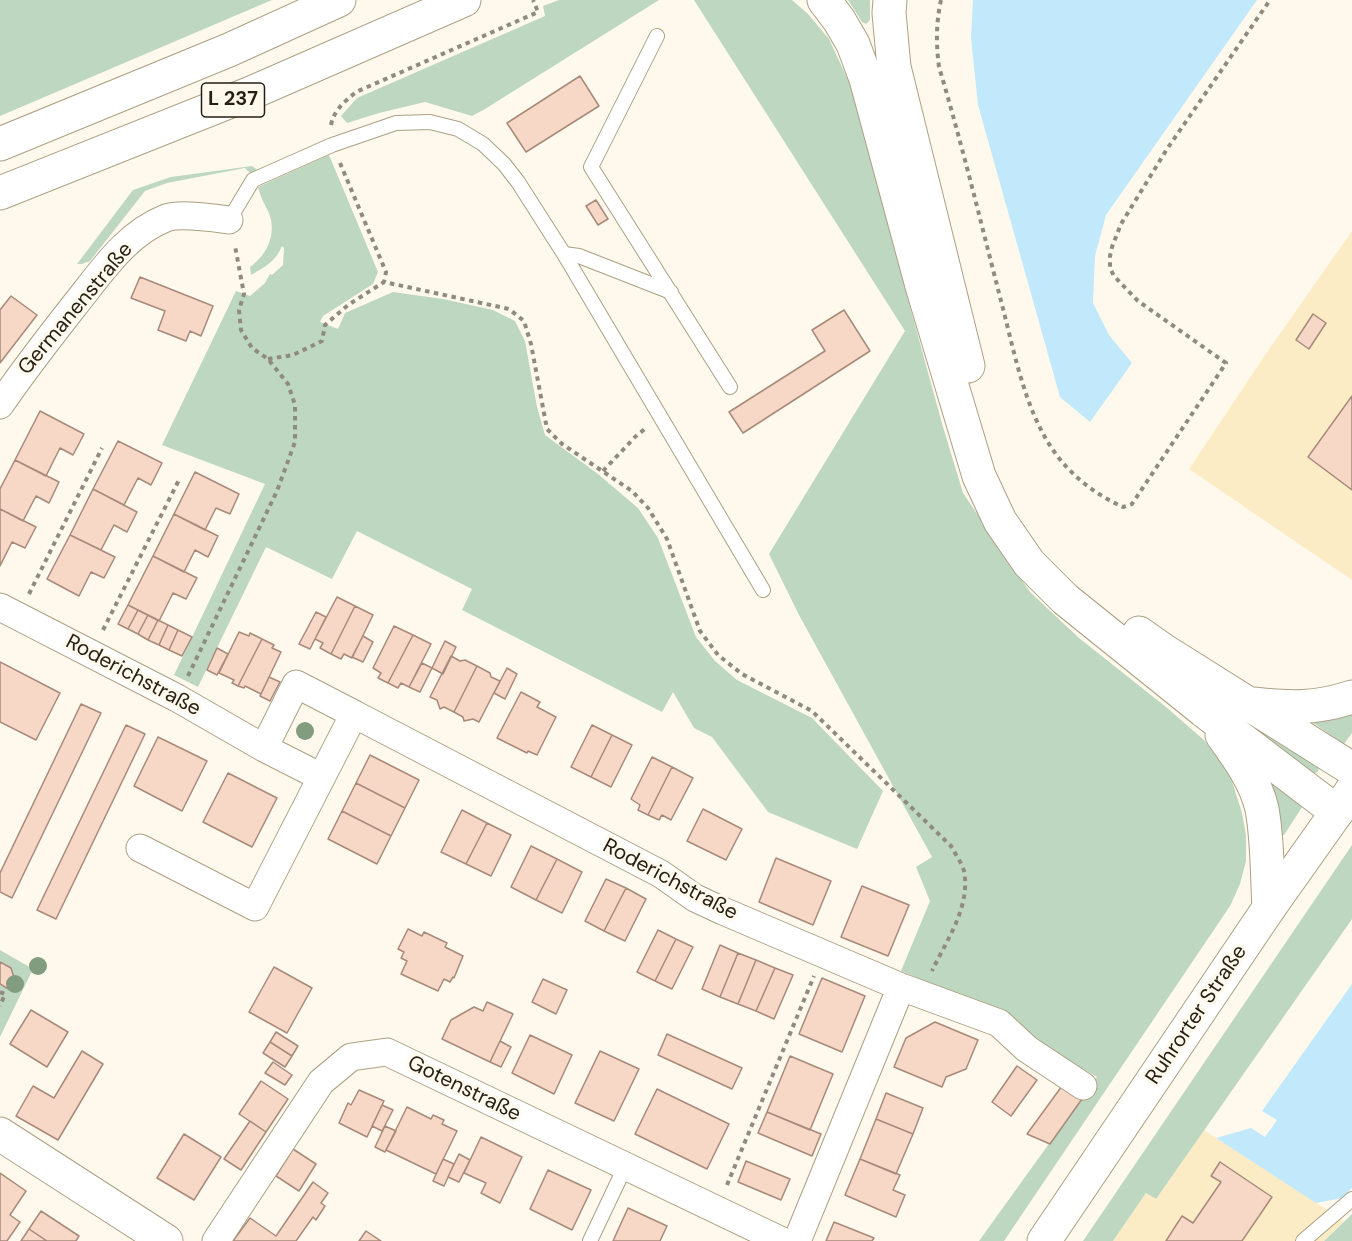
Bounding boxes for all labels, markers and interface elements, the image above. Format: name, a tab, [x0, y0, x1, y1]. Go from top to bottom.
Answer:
road number: L 237	[202, 83, 264, 117]
street label: Germanenstraße	[13, 238, 139, 380]
street label: Roderichstraße	[61, 630, 205, 722]
street label: Roderichstraße	[598, 834, 742, 926]
street label: Ruhrorter Straße	[1141, 941, 1253, 1089]
street label: Gotenstraße	[403, 1051, 525, 1127]

